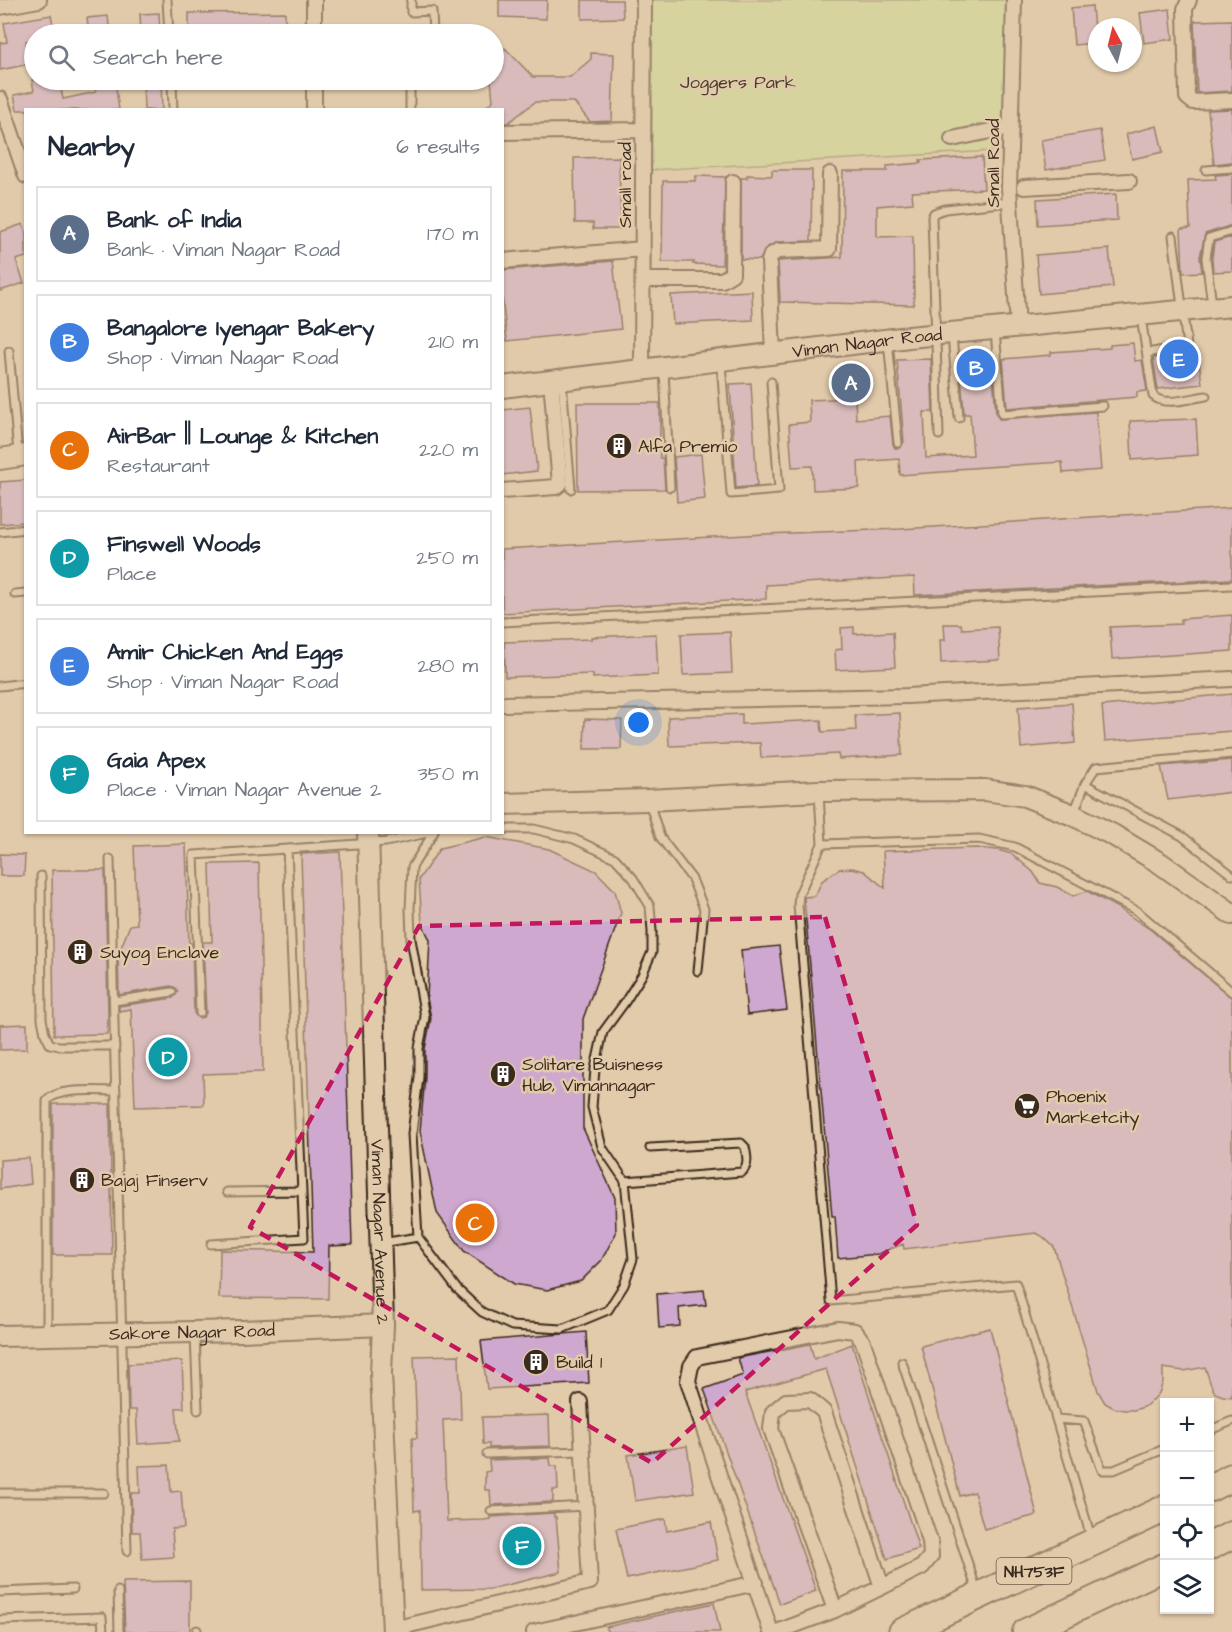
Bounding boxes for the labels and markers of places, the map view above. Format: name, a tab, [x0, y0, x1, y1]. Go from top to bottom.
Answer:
pin: E	[1160, 336, 1198, 382]
pin: B	[956, 346, 996, 391]
pin: A	[832, 360, 870, 406]
building icon: Alfa Premio	[604, 431, 634, 461]
place label: Alfa Premio	[638, 434, 737, 459]
building icon: Suyog Enclave	[65, 937, 95, 967]
place label: Suyog Enclave	[100, 940, 220, 966]
pin: D	[148, 1034, 188, 1080]
place label: Solitare Buisness Hub, Vimannagar	[522, 1052, 663, 1099]
building icon: Solitare Buisness Hub, Vimannagar	[488, 1059, 518, 1089]
place label: Phoenix Marketcity	[1046, 1084, 1139, 1131]
supermarket icon: Phoenix Marketcity	[1012, 1091, 1042, 1121]
building icon: Bajaj Finserv	[67, 1165, 97, 1195]
place label: Bajaj Finserv	[101, 1168, 209, 1193]
pin: C	[456, 1200, 494, 1246]
building icon: Build 1	[521, 1347, 551, 1377]
place label: Build 1	[556, 1350, 602, 1375]
pin: F	[502, 1524, 542, 1568]

